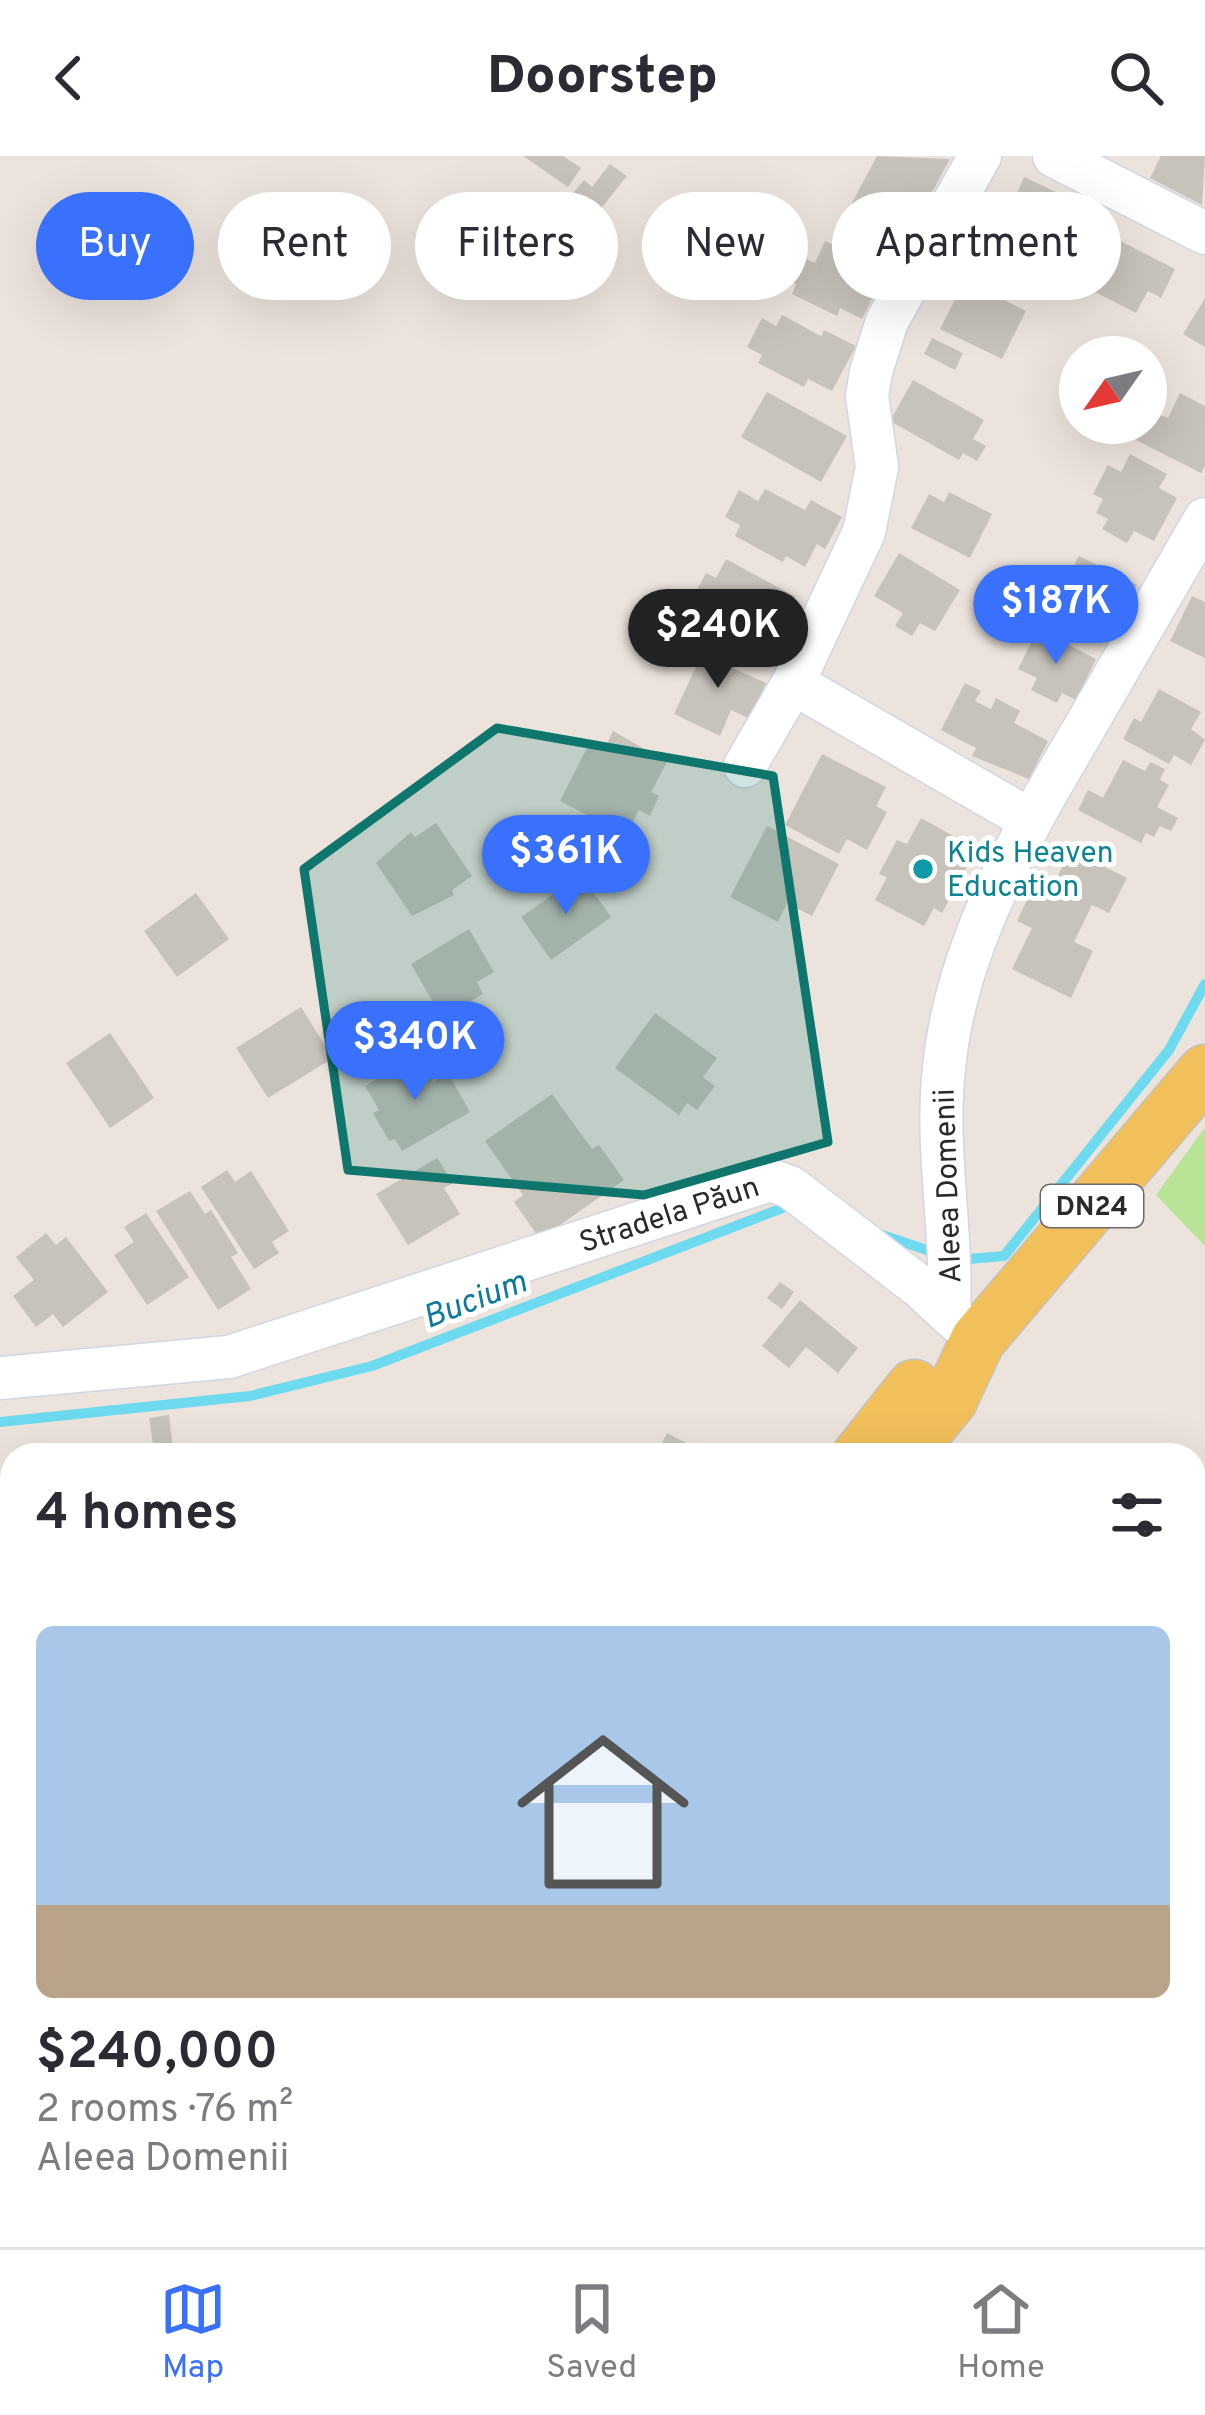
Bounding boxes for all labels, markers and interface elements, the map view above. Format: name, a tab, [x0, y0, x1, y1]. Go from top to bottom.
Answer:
text: Doorstep	[487, 44, 718, 113]
icon: back	[36, 45, 102, 111]
icon: search	[1103, 45, 1169, 111]
chip: Buy	[36, 192, 194, 300]
chip: Rent	[218, 192, 391, 300]
chip: Filters	[415, 192, 618, 300]
chip: New	[642, 192, 808, 300]
chip: Apartment	[832, 192, 1121, 300]
north arrow	[1059, 336, 1167, 444]
map controls	[1059, 336, 1167, 444]
pin: $187K	[972, 565, 1140, 667]
text: $187K	[1000, 579, 1112, 628]
pin: $240K	[634, 589, 802, 691]
text: $240K	[655, 603, 781, 652]
pin: $361K	[482, 815, 650, 917]
text: $361K	[509, 829, 623, 878]
place label: Kids Heaven Education	[947, 836, 1114, 907]
marker: Kids Heaven Education	[910, 856, 936, 882]
pin: $340K	[331, 1001, 499, 1103]
text: $340K	[352, 1015, 478, 1064]
street label: Aleea Domenii	[928, 1088, 971, 1284]
street label: Stradela Păun	[575, 1170, 764, 1263]
road number: DN24	[1041, 1185, 1143, 1227]
water label: Bucium	[418, 1263, 533, 1341]
icon: filters	[1104, 1482, 1170, 1548]
text: 4 homes	[36, 1483, 238, 1548]
icon: home	[495, 1704, 711, 1920]
text: $240,000	[36, 2022, 278, 2087]
text: 2 rooms · 76 m²	[36, 2087, 293, 2136]
text: Aleea Domenii	[36, 2136, 289, 2185]
tab: Map	[160, 2276, 226, 2390]
tab: Saved	[546, 2276, 637, 2390]
tab: Home	[957, 2276, 1045, 2390]

